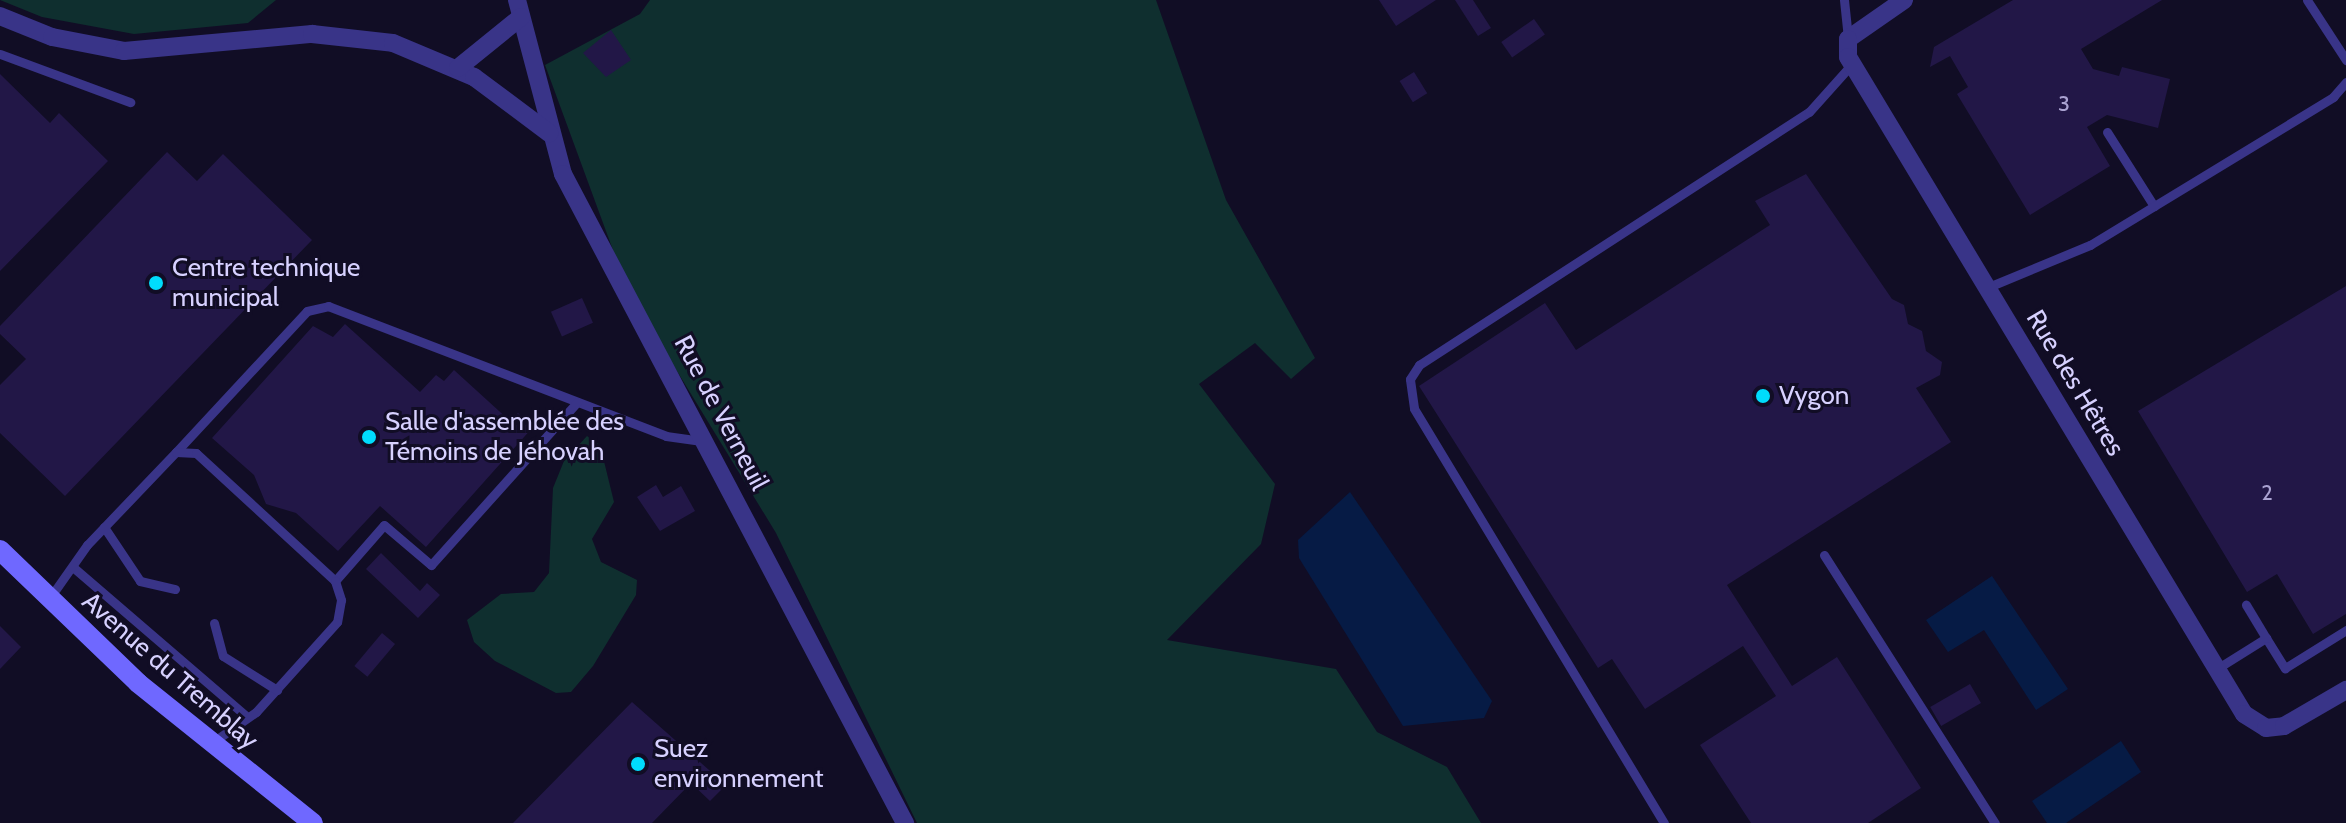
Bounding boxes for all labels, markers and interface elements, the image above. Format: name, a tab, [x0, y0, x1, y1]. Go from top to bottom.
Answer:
house number: 3	[2058, 91, 2070, 117]
place label: Centre technique municipal	[172, 252, 360, 314]
marker: Centre technique municipal	[147, 274, 165, 292]
street label: Rue des Hêtres	[2019, 304, 2131, 462]
street label: Rue de Verneuil	[667, 330, 775, 496]
place label: Vygon	[1779, 380, 1849, 412]
marker: Vygon	[1754, 387, 1772, 405]
place label: Salle d'assemblée des Témoins de Jéhovah	[385, 406, 624, 468]
marker: Salle d'assemblée des Témoins de Jéhovah	[360, 428, 378, 446]
house number: 2	[2261, 480, 2273, 506]
street label: Avenue du Tremblay	[75, 586, 265, 756]
place label: Suez environnement	[654, 733, 824, 794]
marker: Suez environnement	[629, 755, 647, 773]

